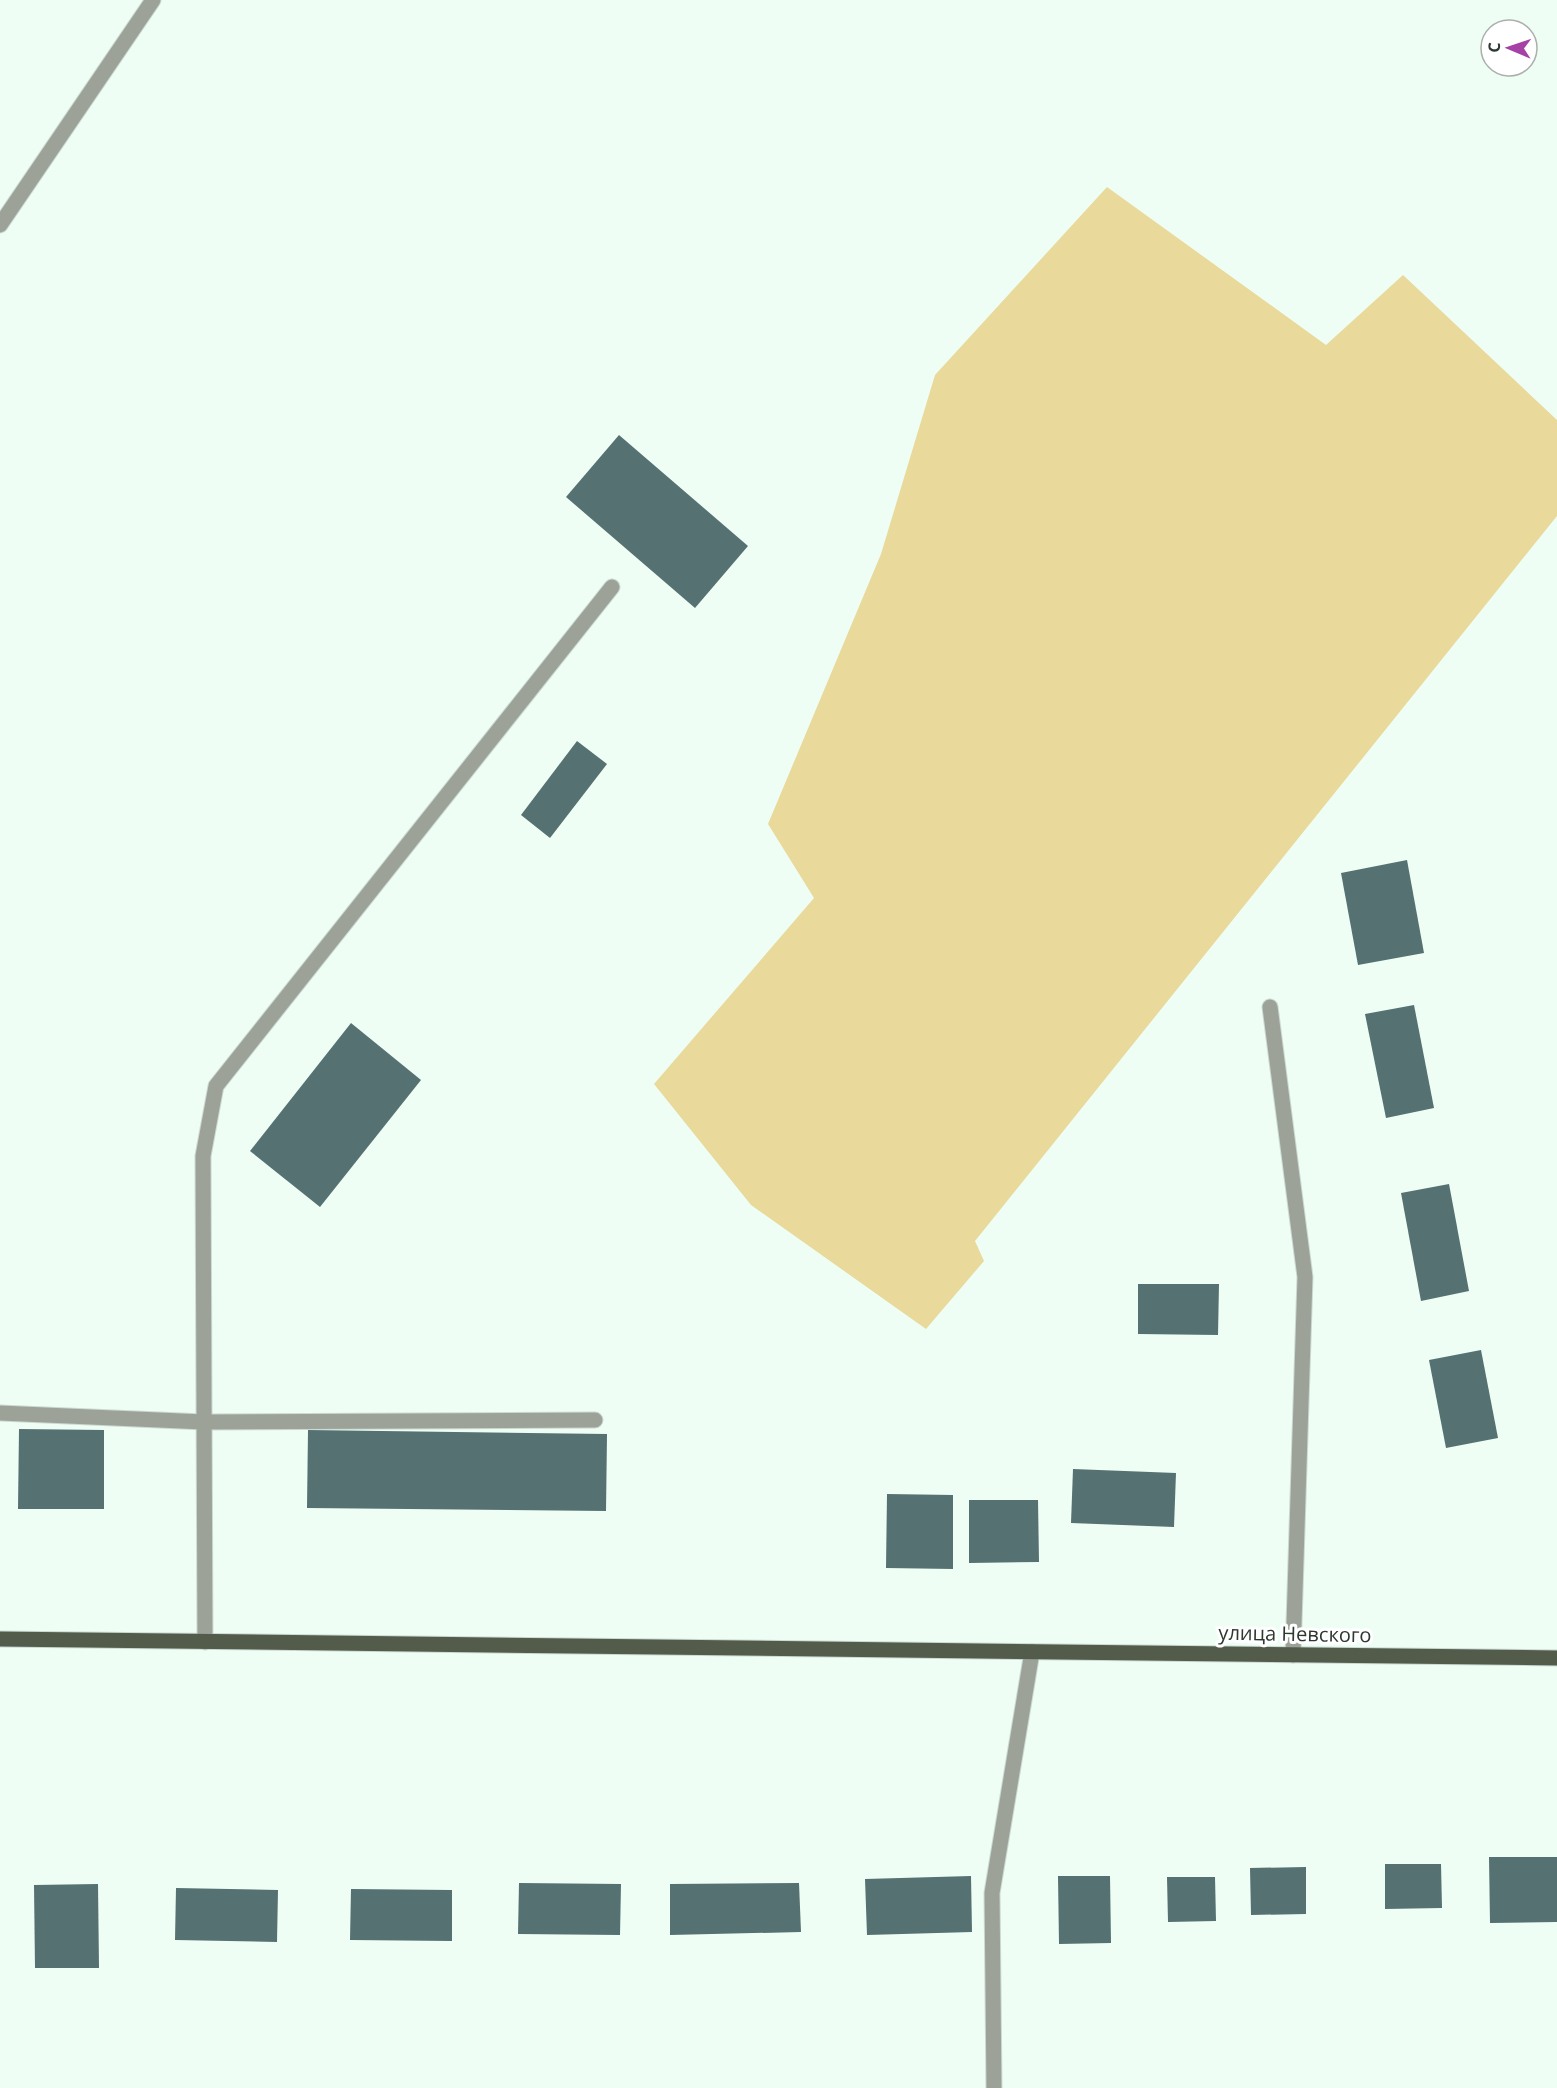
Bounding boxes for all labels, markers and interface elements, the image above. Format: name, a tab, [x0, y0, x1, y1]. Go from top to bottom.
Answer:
north arrow	[1479, 18, 1539, 78]
text: С	[1483, 42, 1505, 53]
street label: улица Невского	[1218, 1619, 1372, 1648]

